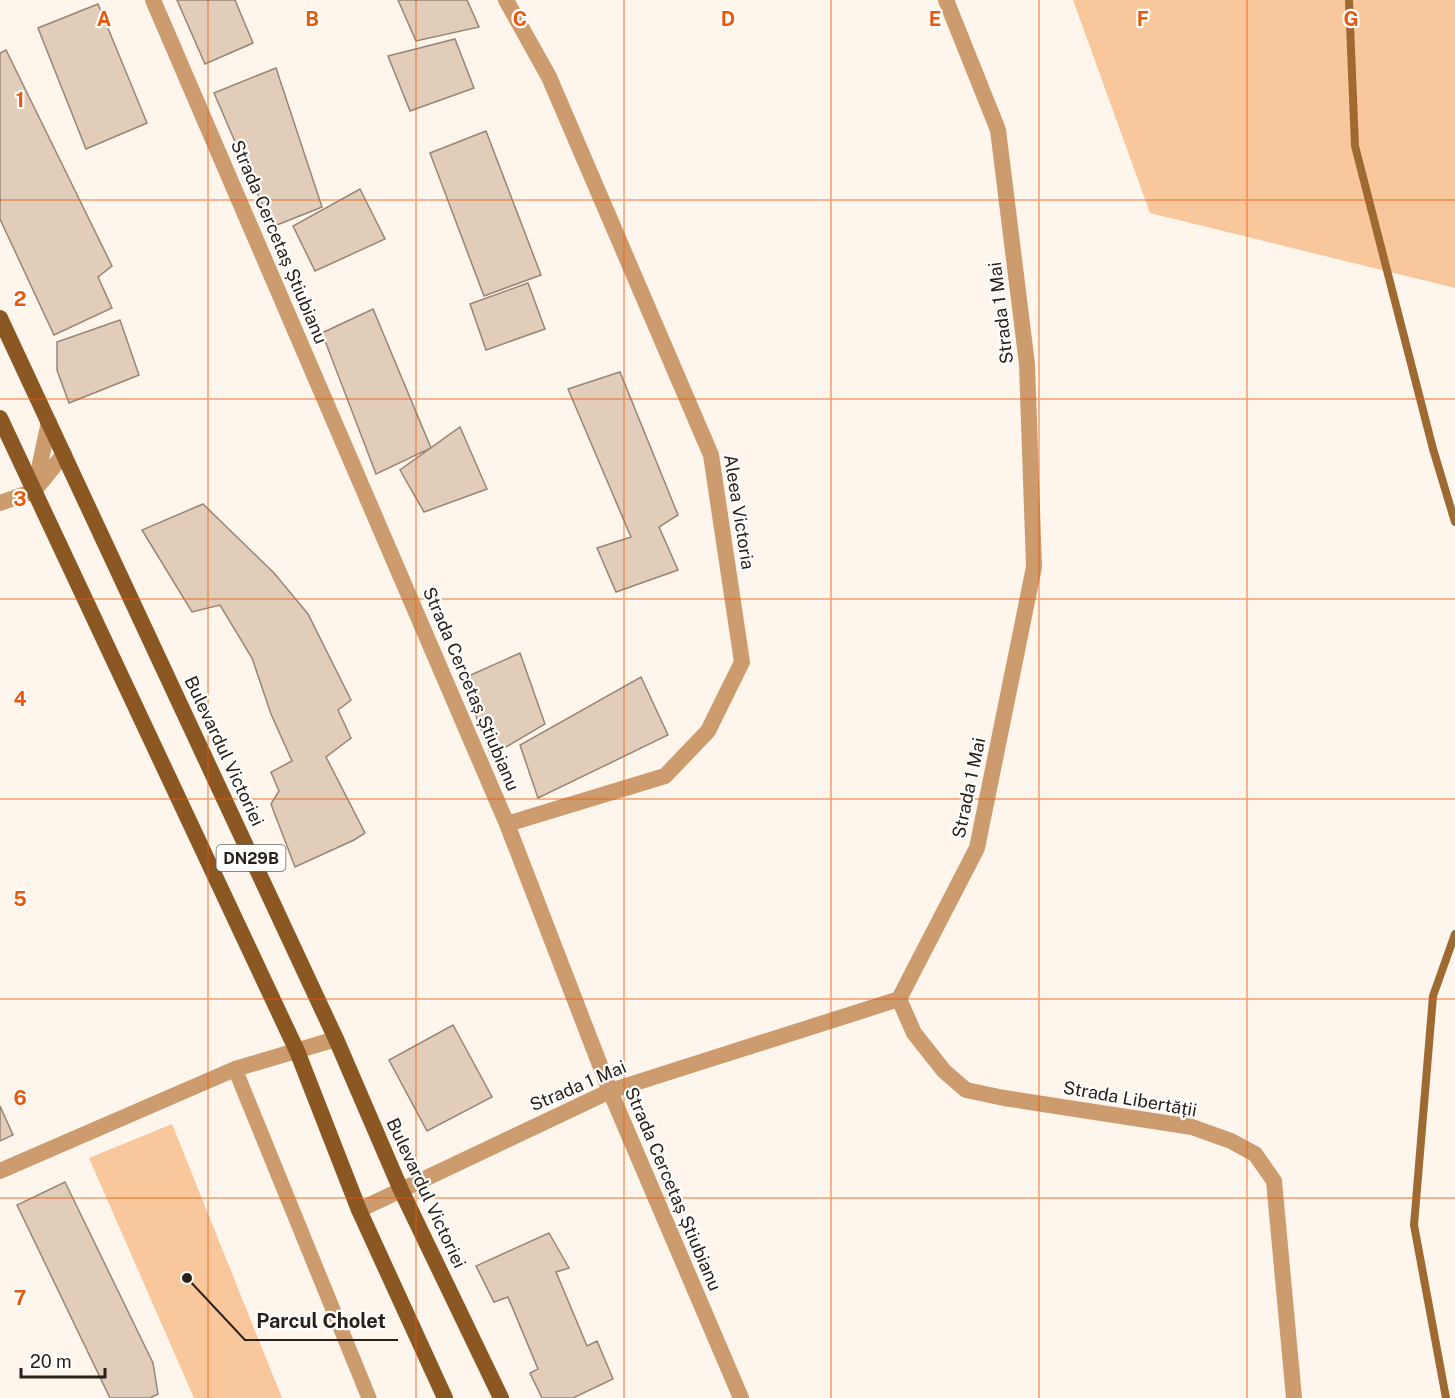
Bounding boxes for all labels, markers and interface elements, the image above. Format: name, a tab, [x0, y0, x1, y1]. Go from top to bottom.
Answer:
text: A	[97, 7, 111, 31]
text: B	[305, 7, 319, 31]
text: C	[513, 7, 527, 31]
text: D	[721, 7, 735, 31]
text: E	[929, 7, 941, 31]
text: F	[1137, 7, 1149, 31]
text: G	[1343, 7, 1359, 31]
text: 1	[16, 88, 24, 112]
street label: Strada Cercetaș Știubianu	[227, 137, 332, 347]
street label: Strada 1 Mai	[984, 261, 1017, 365]
text: 2	[14, 287, 26, 311]
street label: Aleea Victoria	[720, 453, 759, 571]
text: 3	[13, 487, 27, 511]
street label: Strada Cercetaș Știubianu	[419, 584, 524, 794]
street label: Bulevardul Victoriei	[180, 672, 268, 829]
text: 4	[13, 687, 27, 711]
street label: Strada 1 Mai	[948, 736, 989, 840]
road number: DN29B	[216, 845, 286, 871]
text: 5	[13, 887, 27, 911]
street label: Strada 1 Mai	[527, 1056, 629, 1115]
street label: Strada Libertății	[1061, 1076, 1199, 1121]
street label: Strada Cercetaș Știubianu	[621, 1084, 726, 1294]
text: 6	[13, 1086, 27, 1110]
street label: Bulevardul Victoriei	[382, 1114, 470, 1271]
text: 7	[14, 1286, 26, 1310]
callout: Parcul Cholet	[245, 1302, 398, 1340]
text: Parcul Cholet	[256, 1309, 386, 1333]
scale bar	[21, 1341, 105, 1379]
text: 20 m	[30, 1351, 72, 1372]

